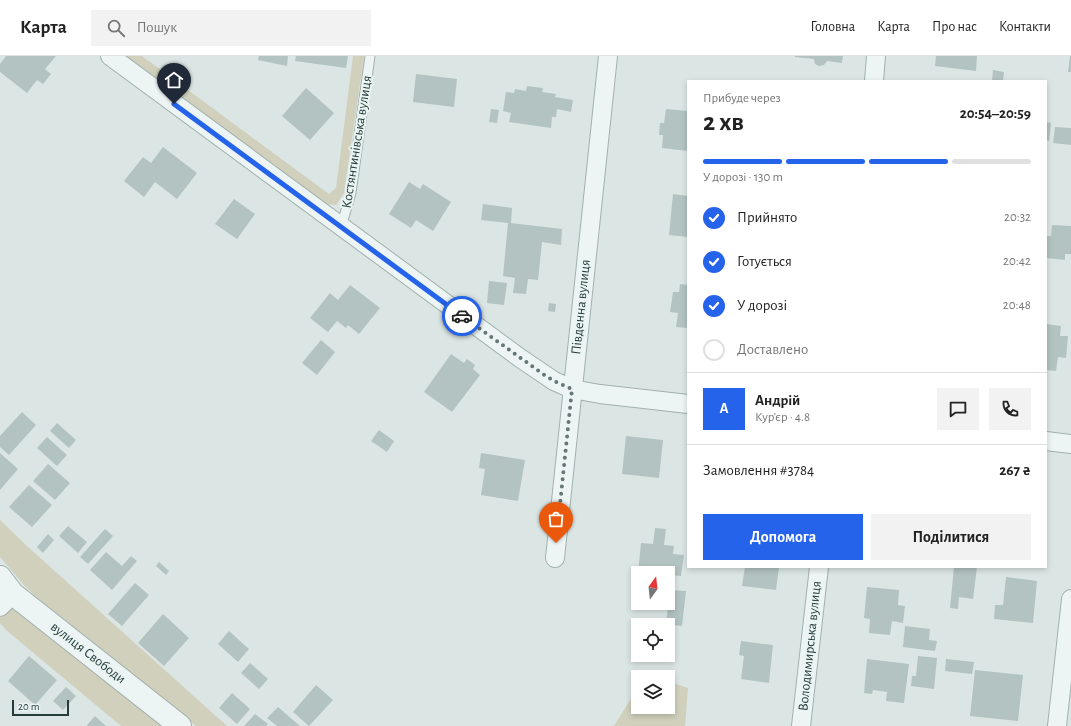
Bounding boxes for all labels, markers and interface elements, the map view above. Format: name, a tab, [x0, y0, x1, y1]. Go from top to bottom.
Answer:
search box	[91, 10, 371, 46]
icon: search	[105, 17, 127, 39]
text: Карта	[20, 18, 67, 37]
text: Пошук	[137, 20, 177, 35]
text: Головна	[810, 20, 855, 34]
text: Карта	[877, 20, 910, 34]
text: Про нас	[932, 20, 977, 34]
text: Контакти	[999, 20, 1051, 34]
pin	[157, 63, 191, 104]
icon: home	[163, 69, 185, 91]
street label: Костянтинівська вулиця	[340, 75, 374, 209]
text: Прибуде через	[703, 92, 781, 105]
text: 20:54–20:59	[960, 106, 1031, 121]
text: 2 хв	[703, 109, 744, 135]
text: У дорозі · 130 m	[703, 171, 783, 184]
icon: check	[703, 207, 725, 229]
text: Прийнято	[737, 210, 797, 225]
text: 20:32	[1004, 211, 1031, 224]
icon: check	[703, 251, 725, 273]
text: Готується	[737, 254, 792, 269]
text: 20:42	[1003, 255, 1031, 268]
street label: Південна вулиця	[569, 259, 593, 355]
icon: check	[703, 295, 725, 317]
courier	[442, 296, 482, 336]
text: У дорозі	[737, 298, 787, 313]
text: 20:48	[1003, 299, 1031, 312]
icon: car	[451, 305, 473, 327]
text: Доставлено	[737, 342, 808, 357]
button: chat	[937, 388, 979, 430]
button: phone	[989, 388, 1031, 430]
text: Андрій	[755, 393, 800, 408]
text: А	[719, 401, 729, 416]
text: Кур’єр · 4.8	[755, 411, 810, 424]
text: Замовлення #3784	[703, 463, 814, 478]
text: 267 ₴	[999, 463, 1031, 478]
pin	[539, 502, 573, 543]
icon: bag	[545, 508, 567, 530]
button: Допомога	[703, 514, 863, 560]
button: Поділитися	[871, 514, 1031, 560]
north arrow	[631, 566, 675, 610]
map controls	[631, 566, 675, 714]
street label: Володимирська вулиця	[796, 580, 824, 712]
button: locate	[631, 618, 675, 662]
street label: вулиця Свободи	[48, 619, 128, 687]
button: layers	[631, 670, 675, 714]
scale bar	[12, 698, 69, 717]
text: 20 m	[18, 701, 39, 712]

